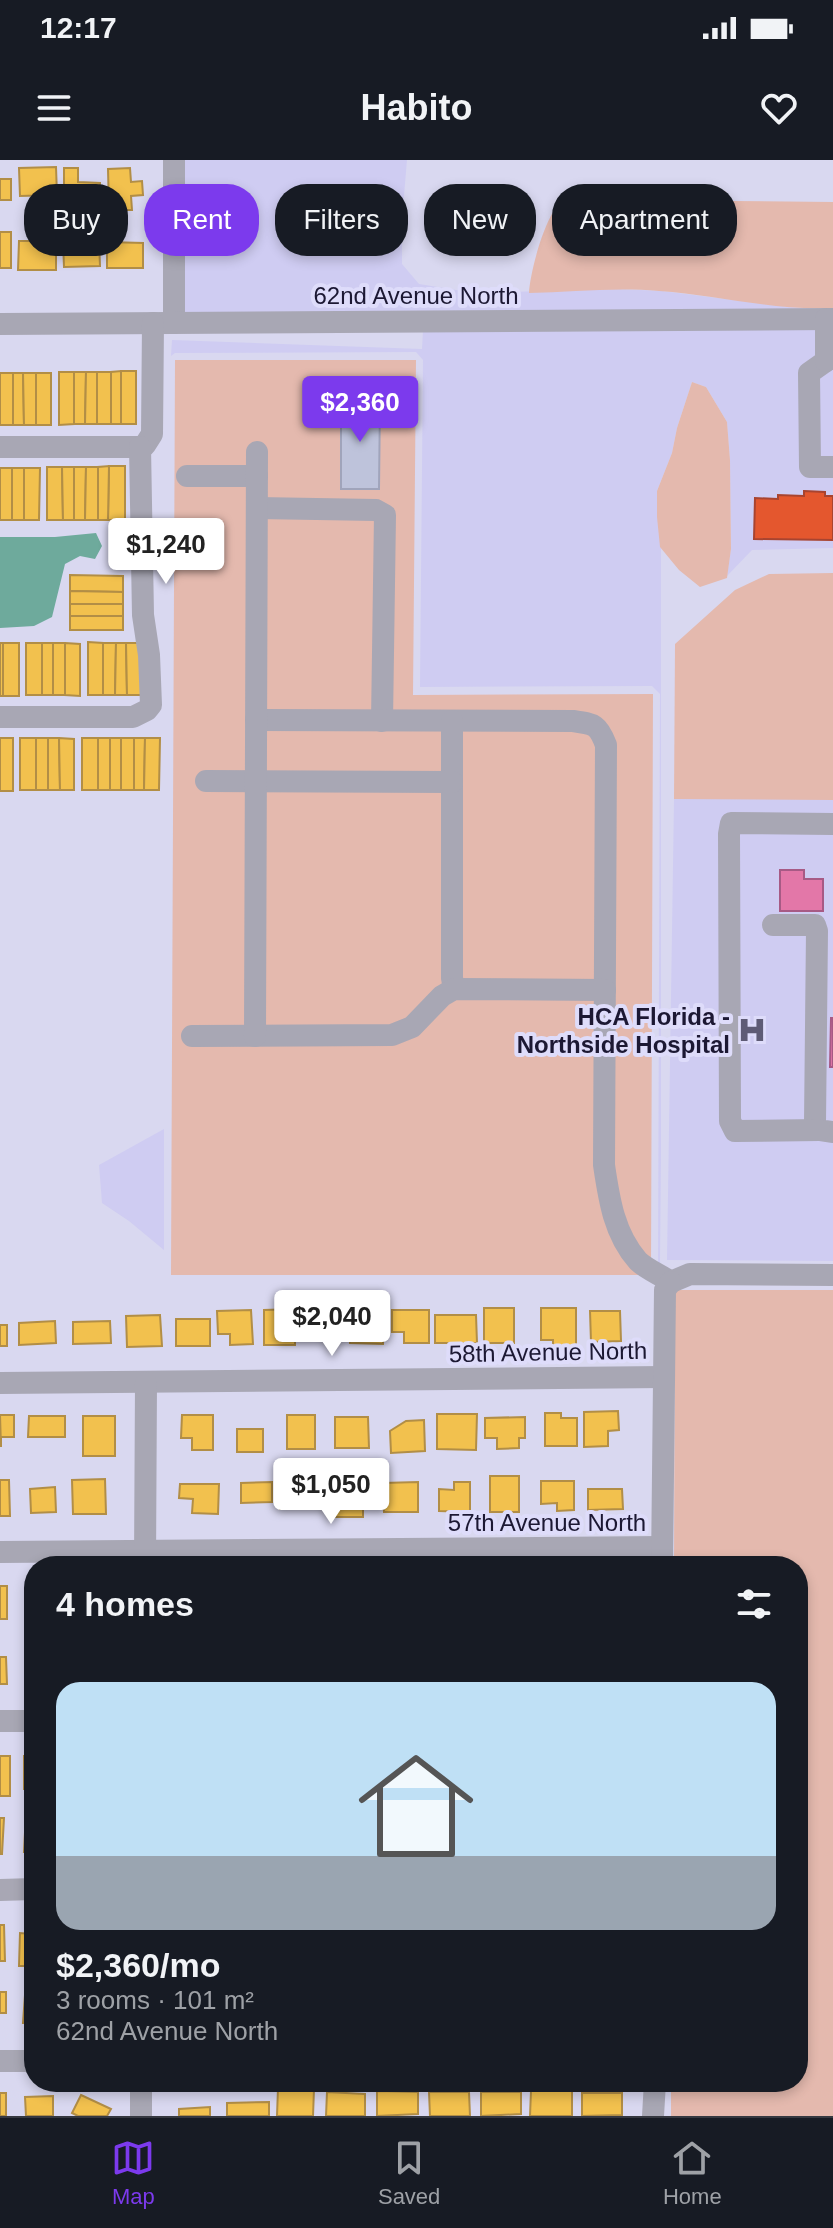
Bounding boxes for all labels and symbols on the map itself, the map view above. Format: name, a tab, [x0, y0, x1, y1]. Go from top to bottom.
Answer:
street label: 62nd Avenue North	[313, 282, 519, 309]
pin: $2,360	[295, 376, 425, 444]
pin: $1,240	[101, 518, 231, 586]
place label: HCA Florida - Northside Hospital	[517, 1003, 730, 1058]
hospital icon: HCA Florida - Northside Hospital	[737, 1015, 767, 1045]
pin: $2,040	[267, 1290, 397, 1358]
street label: 58th Avenue North	[449, 1337, 647, 1367]
pin: $1,050	[266, 1458, 396, 1526]
street label: 57th Avenue North	[448, 1509, 646, 1536]

